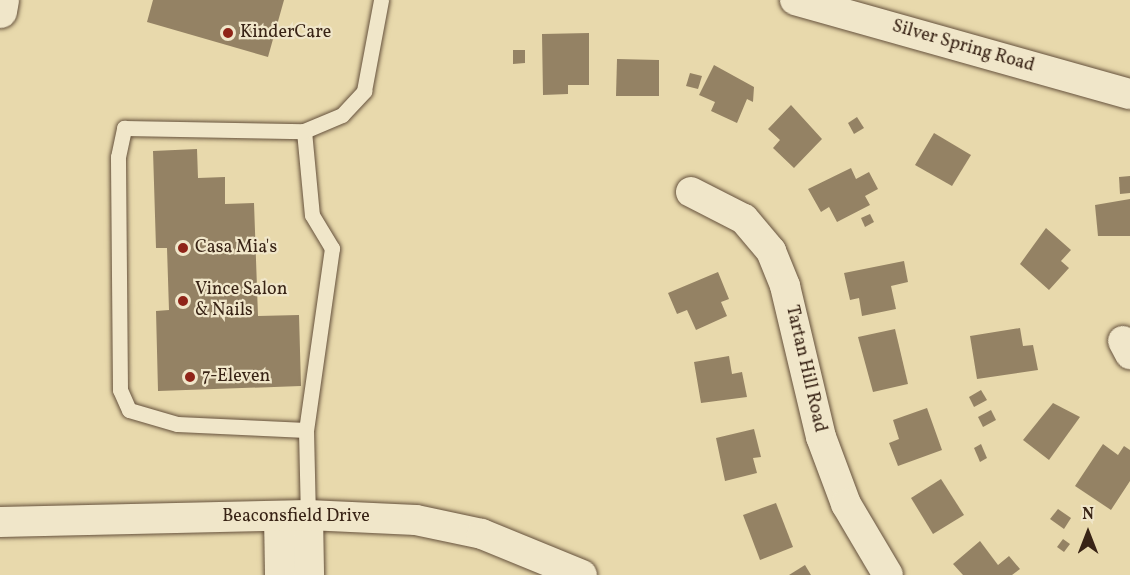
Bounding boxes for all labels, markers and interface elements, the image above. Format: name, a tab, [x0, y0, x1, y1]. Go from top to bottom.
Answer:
street label: Silver Spring Road	[889, 16, 1037, 78]
place label: KinderCare	[240, 22, 331, 44]
marker: KinderCare	[221, 26, 235, 40]
place label: Casa Mia's	[195, 237, 277, 259]
marker: Casa Mia's	[176, 241, 190, 255]
place label: Vince Salon & Nails	[195, 280, 287, 322]
marker: Vince Salon & Nails	[176, 294, 190, 308]
street label: Tartan Hill Road	[780, 303, 830, 435]
place label: 7-Eleven	[202, 366, 270, 388]
marker: 7-Eleven	[183, 370, 197, 384]
north arrow	[1058, 503, 1118, 563]
text: N	[1082, 504, 1094, 526]
street label: Beaconsfield Drive	[222, 506, 370, 528]

